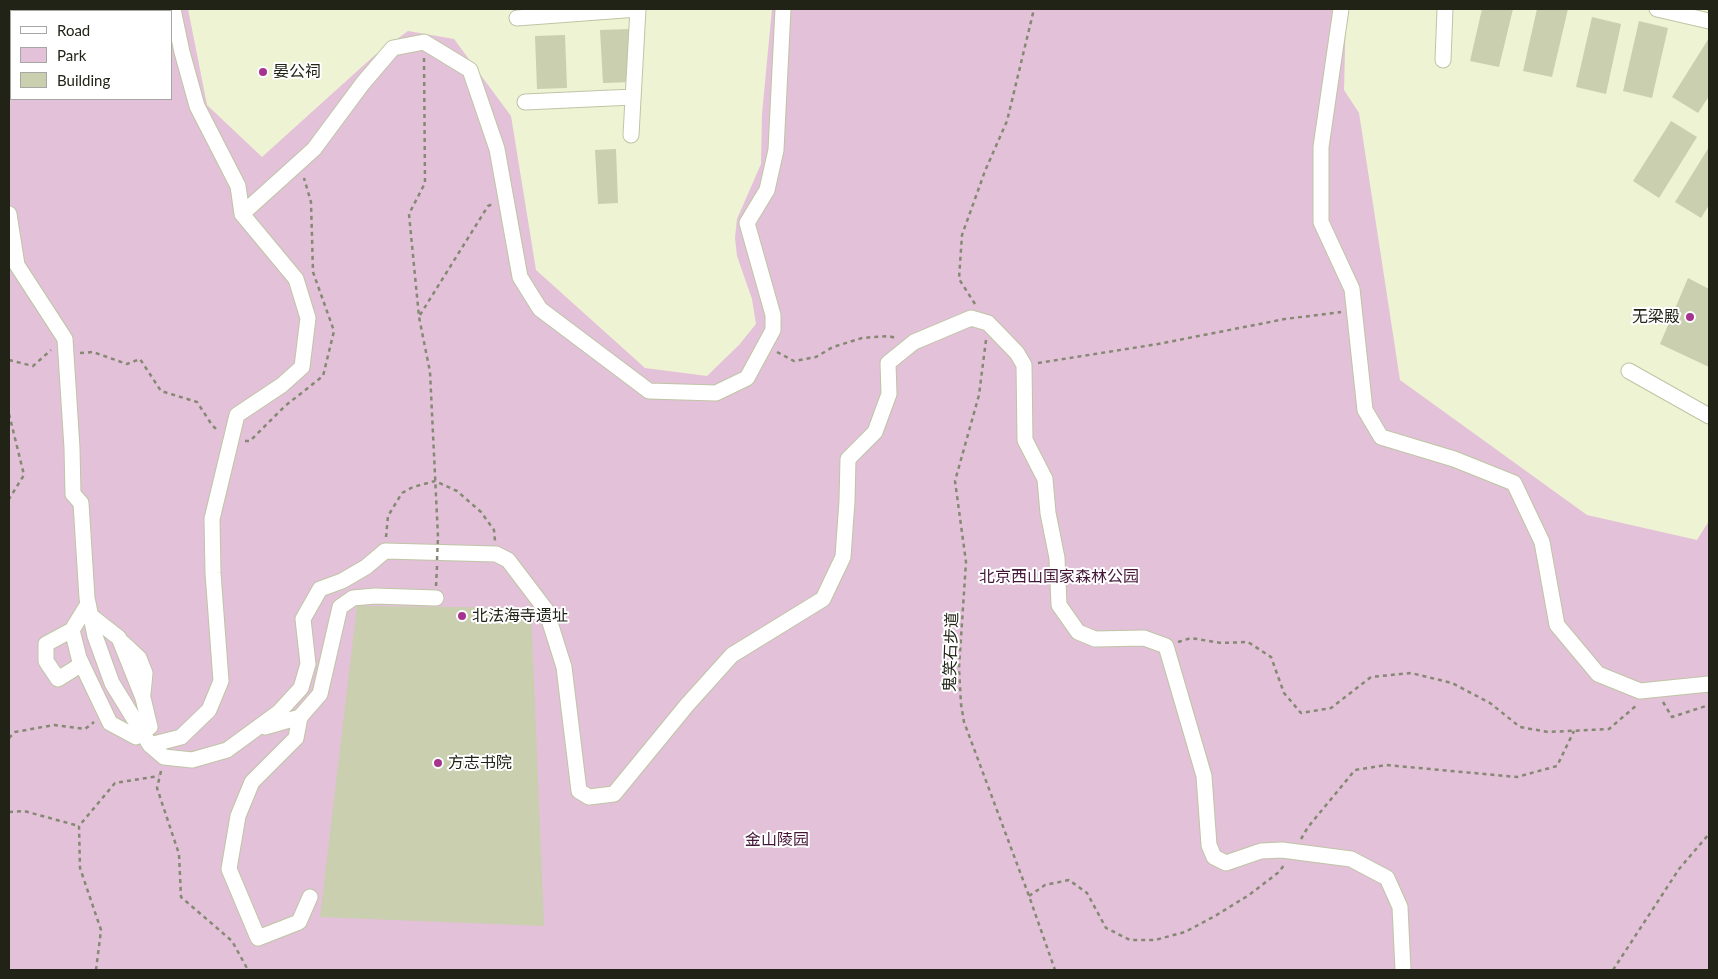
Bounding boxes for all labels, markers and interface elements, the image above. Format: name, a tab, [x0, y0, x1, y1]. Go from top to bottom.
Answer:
legend	[10, 10, 172, 100]
text: Road	[57, 21, 90, 39]
text: Park	[57, 46, 86, 64]
place label: 晏公祠	[273, 62, 321, 82]
marker: 晏公祠	[257, 66, 269, 78]
text: Building	[57, 71, 110, 89]
place label: 无梁殿	[1632, 307, 1680, 327]
marker: 无梁殿	[1684, 311, 1696, 323]
park label: 北京西山国家森林公园	[979, 567, 1139, 587]
place label: 北法海寺遗址	[472, 606, 568, 626]
marker: 北法海寺遗址	[456, 610, 468, 622]
street label: 鬼笑石步道	[940, 612, 962, 692]
place label: 方志书院	[448, 753, 512, 773]
marker: 方志书院	[432, 757, 444, 769]
park label: 金山陵园	[745, 830, 809, 850]

